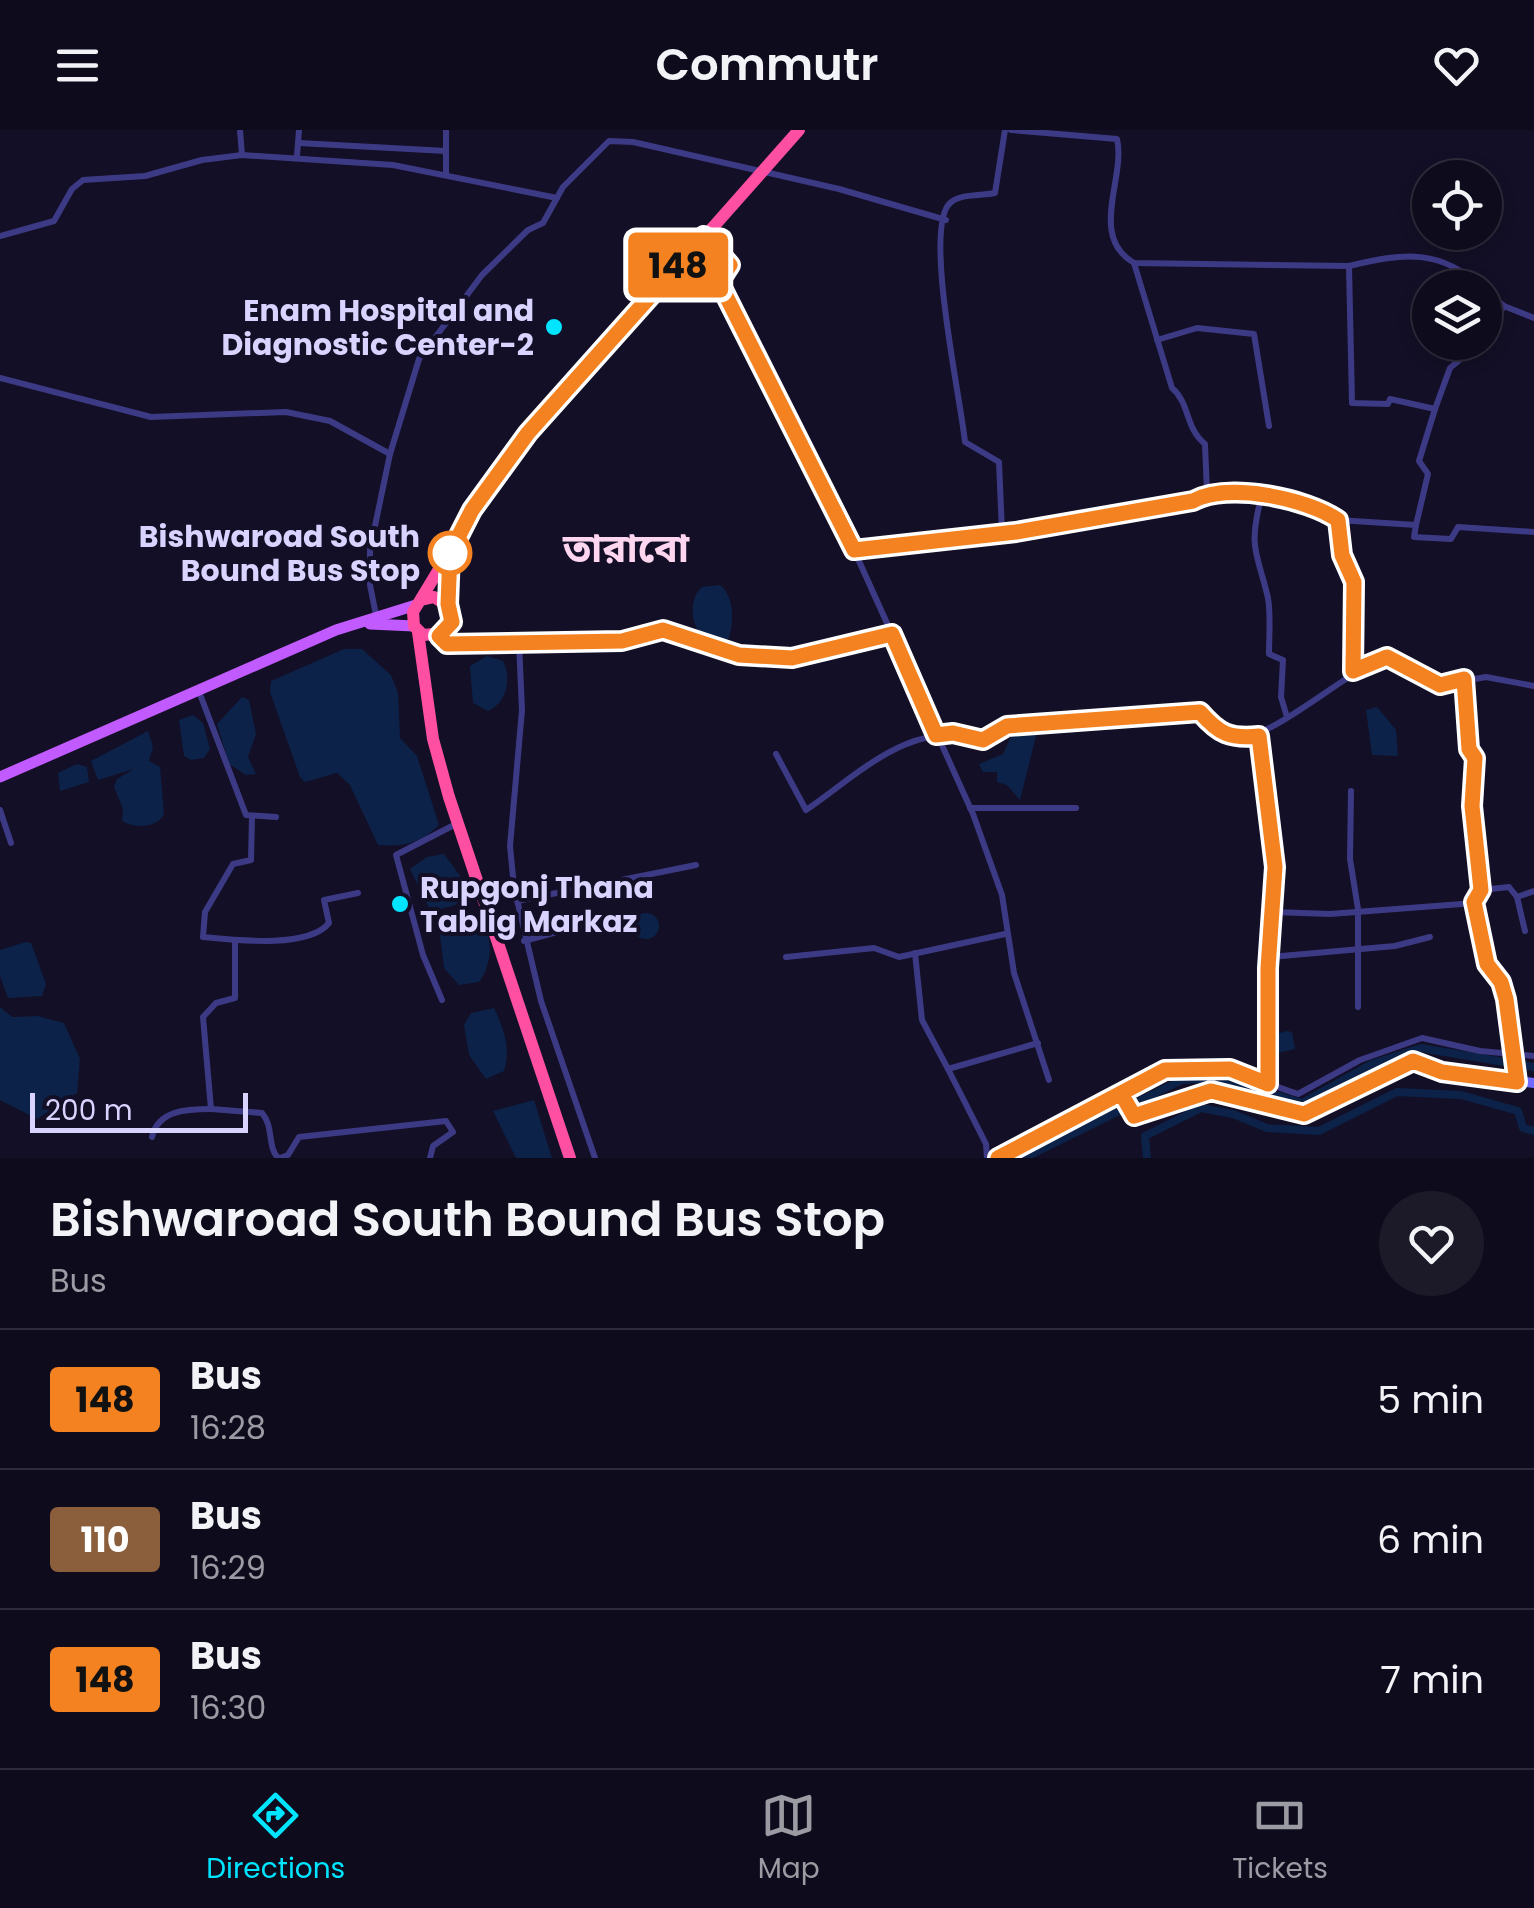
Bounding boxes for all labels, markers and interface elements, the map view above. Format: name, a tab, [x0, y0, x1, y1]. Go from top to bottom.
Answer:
text: Commutr	[656, 33, 878, 96]
icon: menu	[50, 38, 105, 93]
icon: heart	[1429, 38, 1484, 93]
map controls	[1412, 160, 1502, 360]
button: locate	[1412, 160, 1502, 250]
line badge: 148	[620, 232, 736, 298]
text: 148	[648, 241, 708, 290]
button: layers	[1412, 270, 1502, 360]
place label: Enam Hospital and Diagnostic Center-2	[221, 289, 534, 366]
marker: Enam Hospital and Diagnostic Center-2	[543, 316, 565, 338]
place label: Bishwaroad South Bound Bus Stop	[139, 515, 420, 592]
district label: তারাবো	[562, 520, 690, 576]
marker: Bishwaroad South Bound Bus Stop	[429, 532, 471, 574]
place label: Rupgonj Thana Tablig Markaz	[420, 866, 654, 943]
marker: Rupgonj Thana Tablig Markaz	[389, 893, 411, 915]
scale bar	[30, 1088, 248, 1133]
text: 200 m	[45, 1091, 133, 1130]
text: Bishwaroad South Bound Bus Stop	[50, 1186, 885, 1253]
button: heart	[1379, 1191, 1484, 1296]
text: Bus	[50, 1258, 107, 1303]
text: Bus	[190, 1349, 262, 1402]
text: 5 min	[1377, 1373, 1484, 1426]
text: 148	[75, 1375, 135, 1424]
text: 16:28	[190, 1405, 266, 1450]
text: Bus	[190, 1489, 262, 1542]
text: 6 min	[1377, 1513, 1484, 1566]
text: 110	[80, 1515, 130, 1564]
text: 16:29	[190, 1545, 266, 1590]
text: Bus	[190, 1629, 262, 1682]
text: 7 min	[1380, 1653, 1484, 1706]
text: 148	[75, 1655, 135, 1704]
text: 16:30	[190, 1685, 266, 1730]
tab: Directions	[206, 1788, 345, 1890]
tab: Map	[758, 1788, 820, 1890]
tab: Tickets	[1232, 1788, 1328, 1890]

